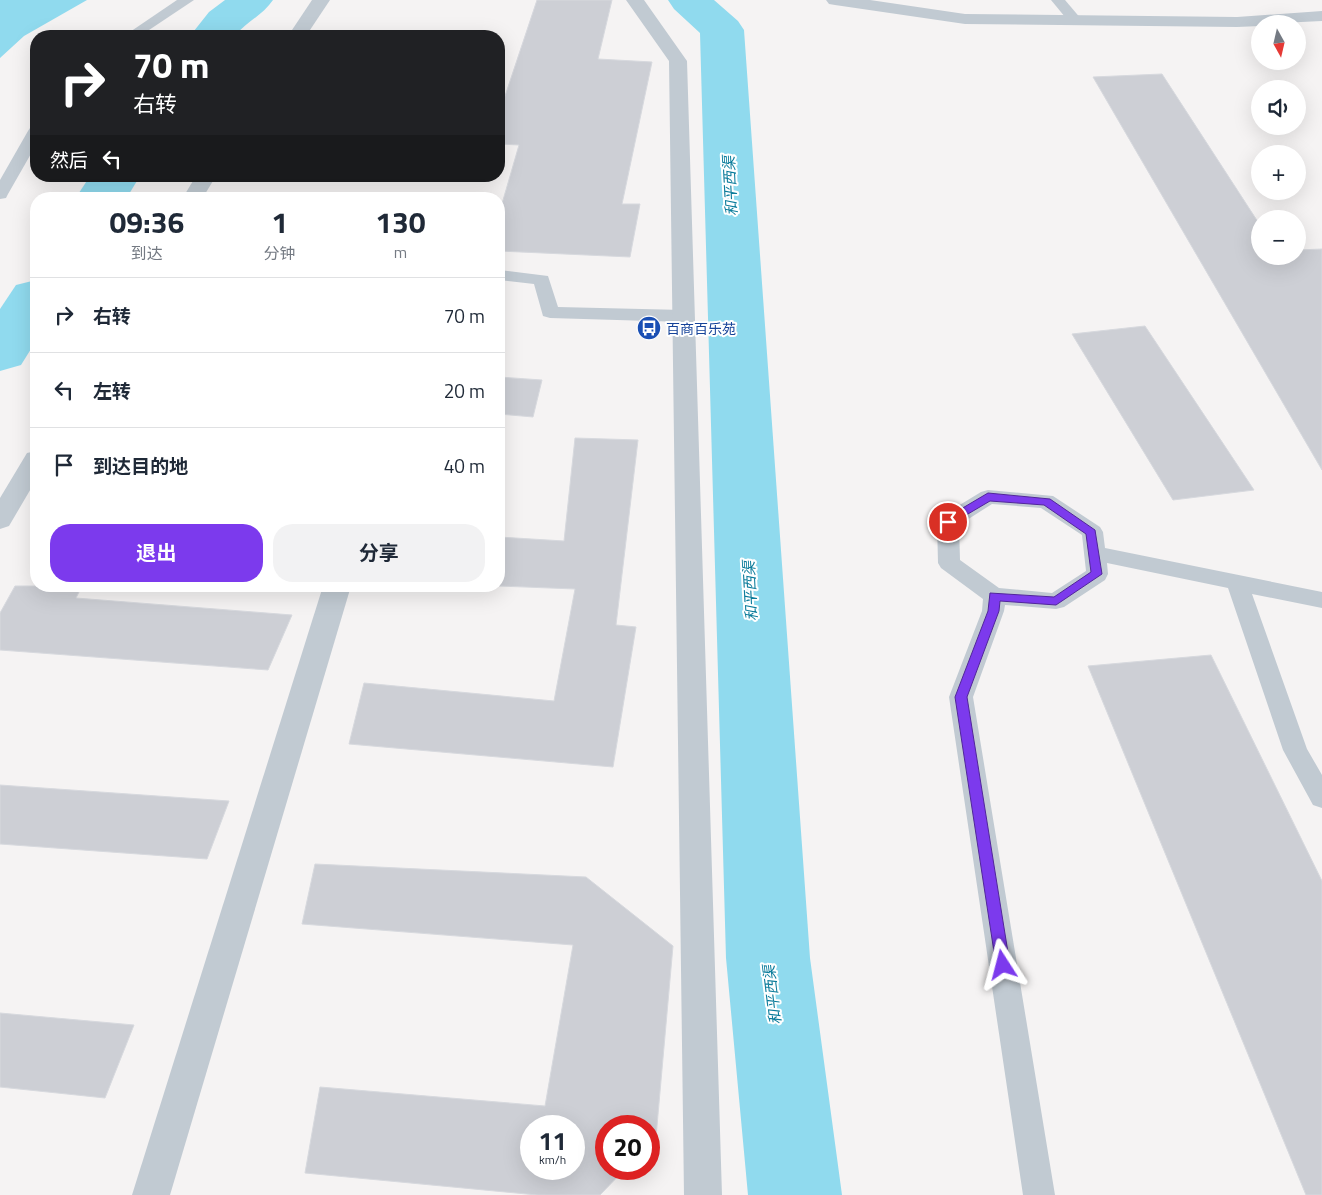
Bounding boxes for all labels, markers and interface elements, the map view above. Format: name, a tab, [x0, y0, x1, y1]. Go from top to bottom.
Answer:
north arrow	[1251, 15, 1306, 70]
map controls	[1251, 15, 1306, 265]
text: 70 m	[133, 38, 209, 92]
icon: right	[50, 50, 115, 115]
button: sound	[1251, 80, 1306, 135]
text: 右转	[133, 87, 177, 121]
text: 然后	[50, 145, 88, 174]
icon: left	[98, 145, 126, 173]
button: +	[1251, 145, 1306, 200]
water label: 和平西渠	[717, 153, 743, 217]
text: 09:36	[109, 199, 184, 245]
text: 1	[271, 199, 288, 245]
text: 130	[375, 199, 426, 245]
button: −	[1251, 210, 1306, 265]
text: m	[394, 240, 407, 264]
text: 到达	[131, 241, 163, 265]
text: 分钟	[264, 241, 296, 265]
icon: right	[50, 301, 78, 329]
text: 右转	[93, 301, 131, 330]
text: 70 m	[444, 301, 485, 330]
bus stop icon: 百商百乐苑	[636, 315, 662, 341]
place label: 百商百乐苑	[666, 318, 736, 339]
icon: left	[50, 376, 78, 404]
text: 左转	[93, 376, 131, 405]
text: 20 m	[444, 376, 485, 405]
icon: arrive	[50, 451, 78, 479]
text: 到达目的地	[93, 451, 188, 480]
text: 40 m	[444, 451, 485, 480]
pin	[927, 501, 969, 543]
icon: arrive	[934, 508, 962, 536]
button: 退出	[50, 524, 263, 582]
button: 分享	[273, 524, 485, 582]
water label: 和平西渠	[737, 558, 763, 622]
position arrow	[976, 938, 1028, 990]
water label: 和平西渠	[757, 962, 787, 1026]
speed limit sign: 20	[595, 1115, 660, 1180]
text: 11	[538, 1122, 567, 1160]
text: km/h	[539, 1150, 566, 1169]

